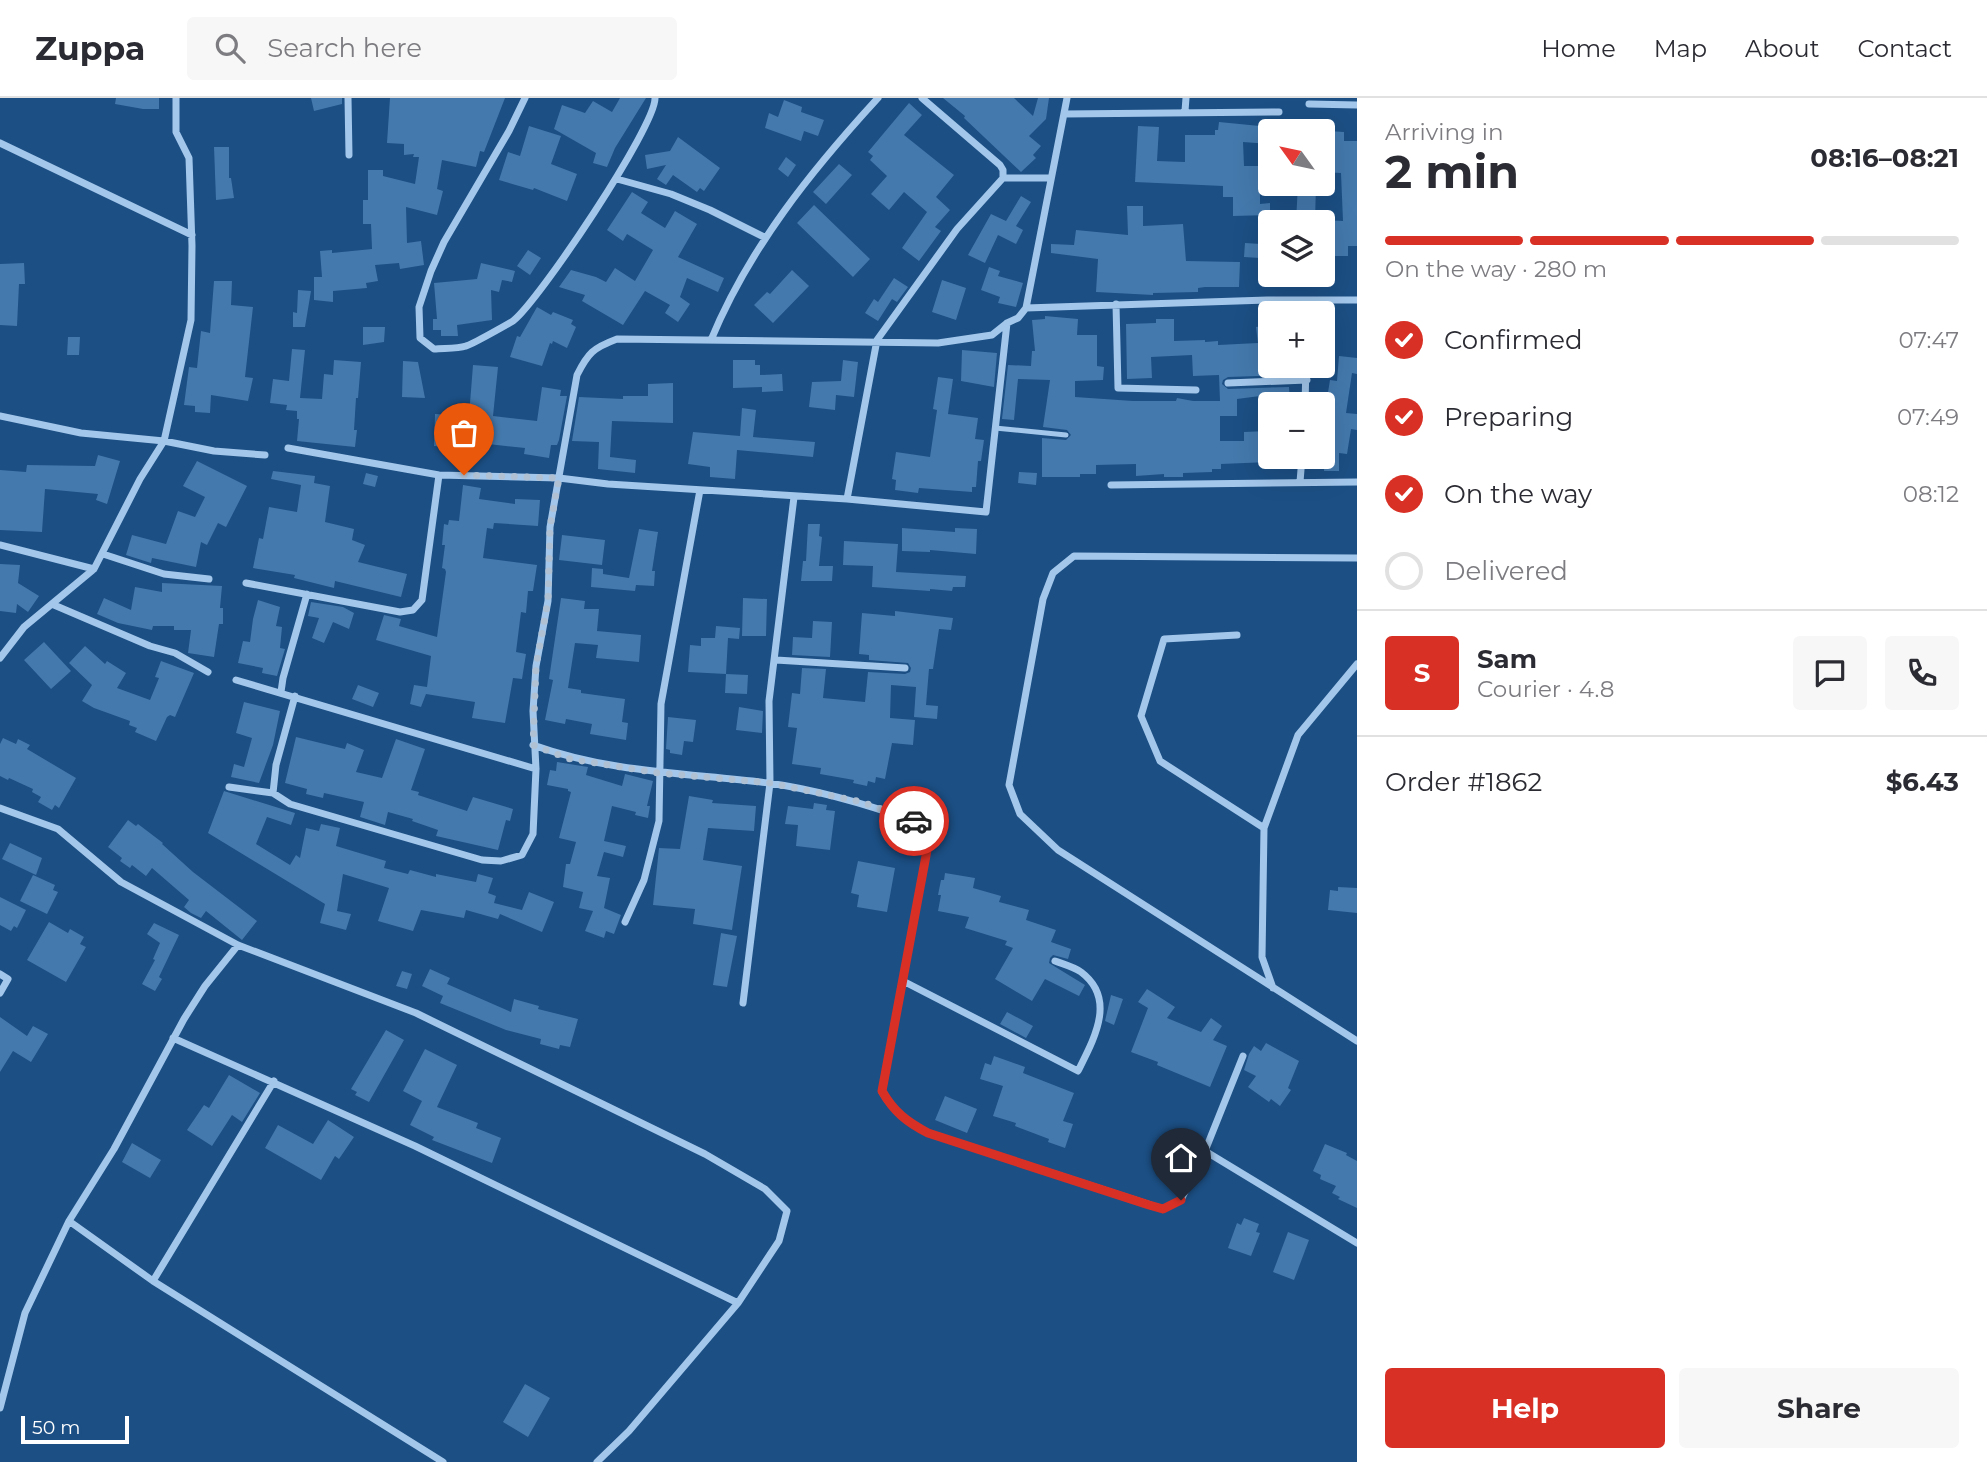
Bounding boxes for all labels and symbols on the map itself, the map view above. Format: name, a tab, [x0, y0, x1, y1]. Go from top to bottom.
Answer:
north arrow	[1258, 119, 1335, 196]
pin	[434, 403, 494, 475]
courier	[879, 786, 949, 856]
pin	[1151, 1128, 1211, 1200]
scale bar	[21, 1413, 130, 1445]

